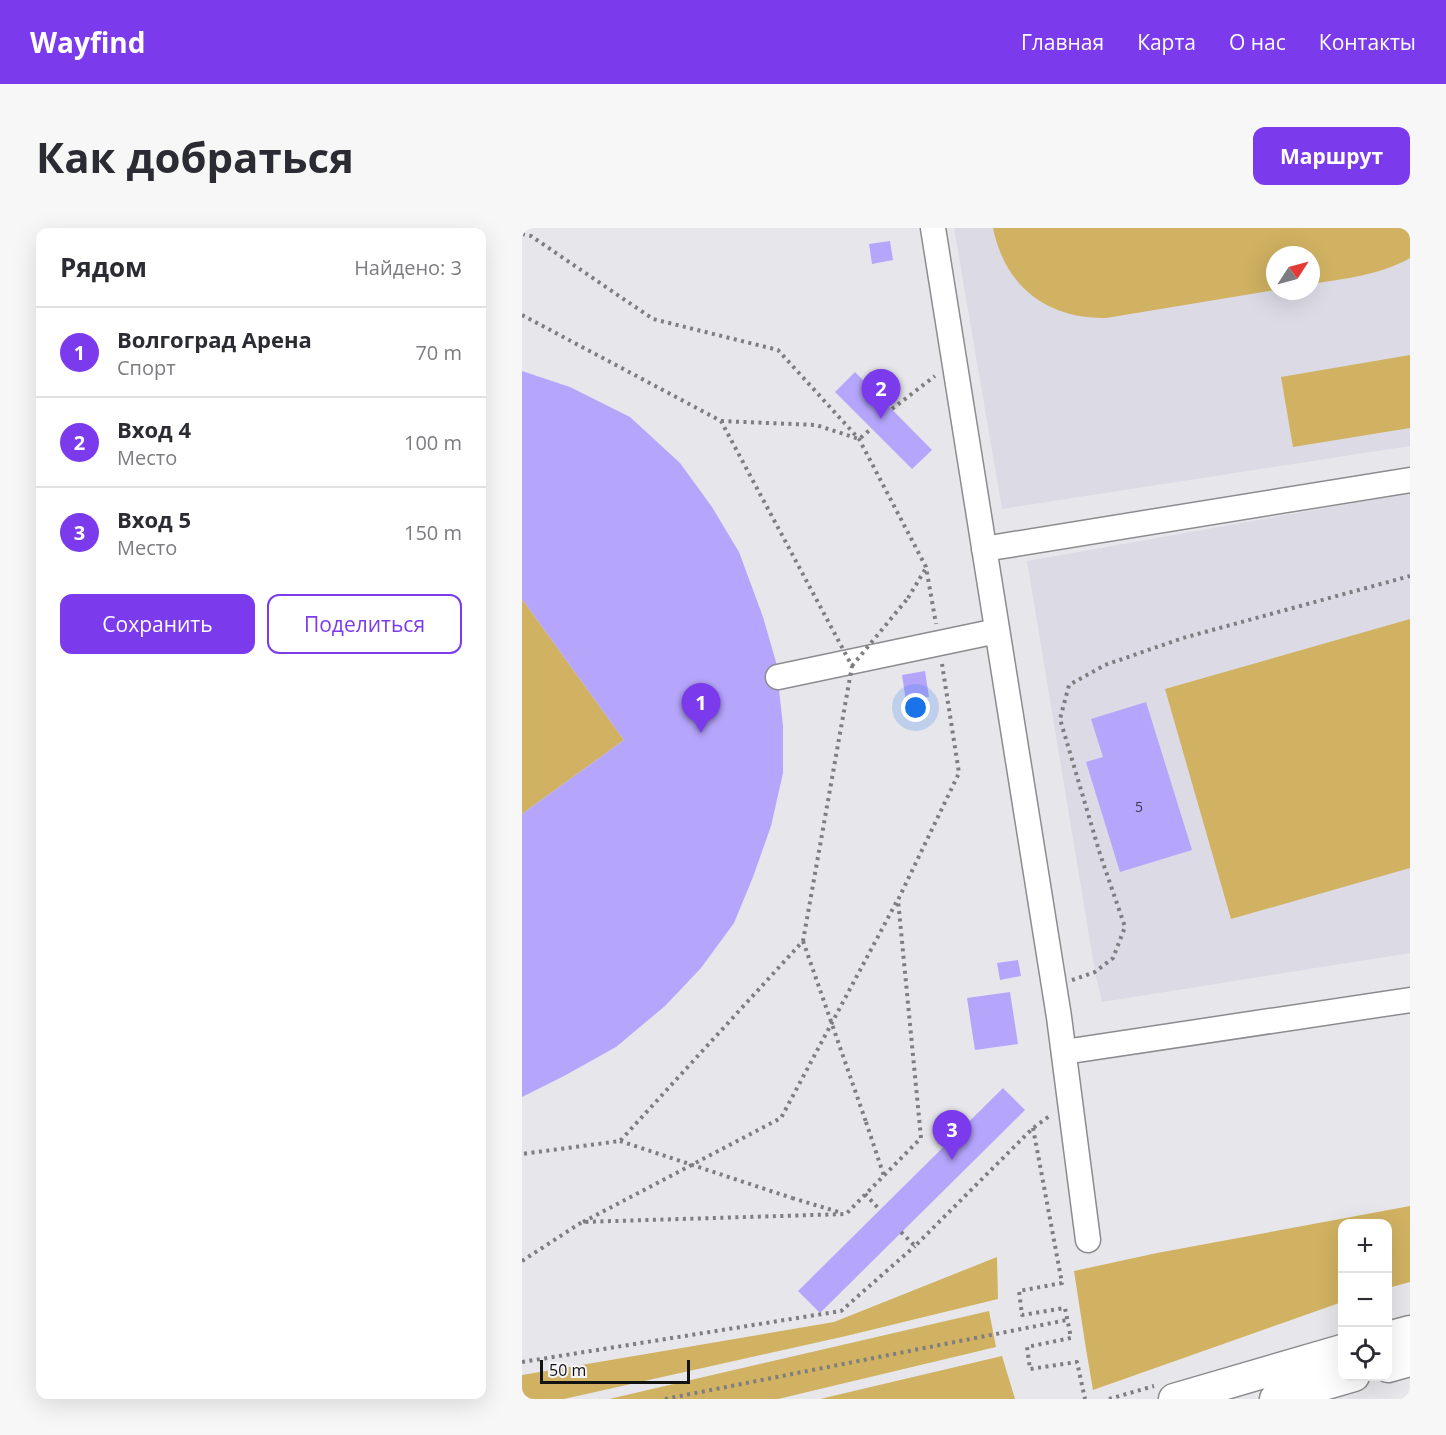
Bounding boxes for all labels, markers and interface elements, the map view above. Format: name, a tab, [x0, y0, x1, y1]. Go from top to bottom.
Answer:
text: Wayfind	[30, 23, 145, 61]
text: Главная	[1021, 28, 1104, 56]
text: Карта	[1137, 28, 1196, 56]
text: О нас	[1229, 28, 1286, 56]
text: Контакты	[1319, 28, 1416, 56]
button: Маршрут	[1253, 127, 1410, 185]
text: Как добраться	[36, 128, 354, 185]
north arrow	[1266, 246, 1320, 300]
text: Рядом	[60, 249, 147, 285]
text: Найдено: 3	[354, 254, 462, 281]
text: Волгоград Арена	[117, 324, 312, 354]
text: 1	[74, 339, 85, 366]
text: 70 m	[415, 339, 462, 366]
text: Спорт	[117, 354, 176, 381]
pin: 2	[862, 370, 900, 419]
text: Вход 4	[117, 414, 191, 444]
text: 2	[74, 429, 85, 456]
text: 100 m	[404, 429, 462, 456]
text: Место	[117, 444, 177, 471]
text: Вход 5	[117, 504, 191, 534]
text: 3	[74, 519, 85, 546]
text: 150 m	[404, 519, 462, 546]
text: Место	[117, 534, 177, 561]
button: Сохранить	[60, 594, 255, 654]
button: Поделиться	[267, 594, 462, 654]
pin: 1	[682, 684, 720, 733]
your location	[901, 693, 930, 722]
house number: 5	[1135, 797, 1143, 816]
pin: 3	[932, 1110, 972, 1160]
map controls	[1338, 1219, 1392, 1381]
button: +	[1338, 1219, 1392, 1273]
button: −	[1338, 1273, 1392, 1327]
button: locate	[1338, 1327, 1392, 1381]
scale bar	[540, 1357, 690, 1384]
text: 50 m	[549, 1359, 586, 1381]

